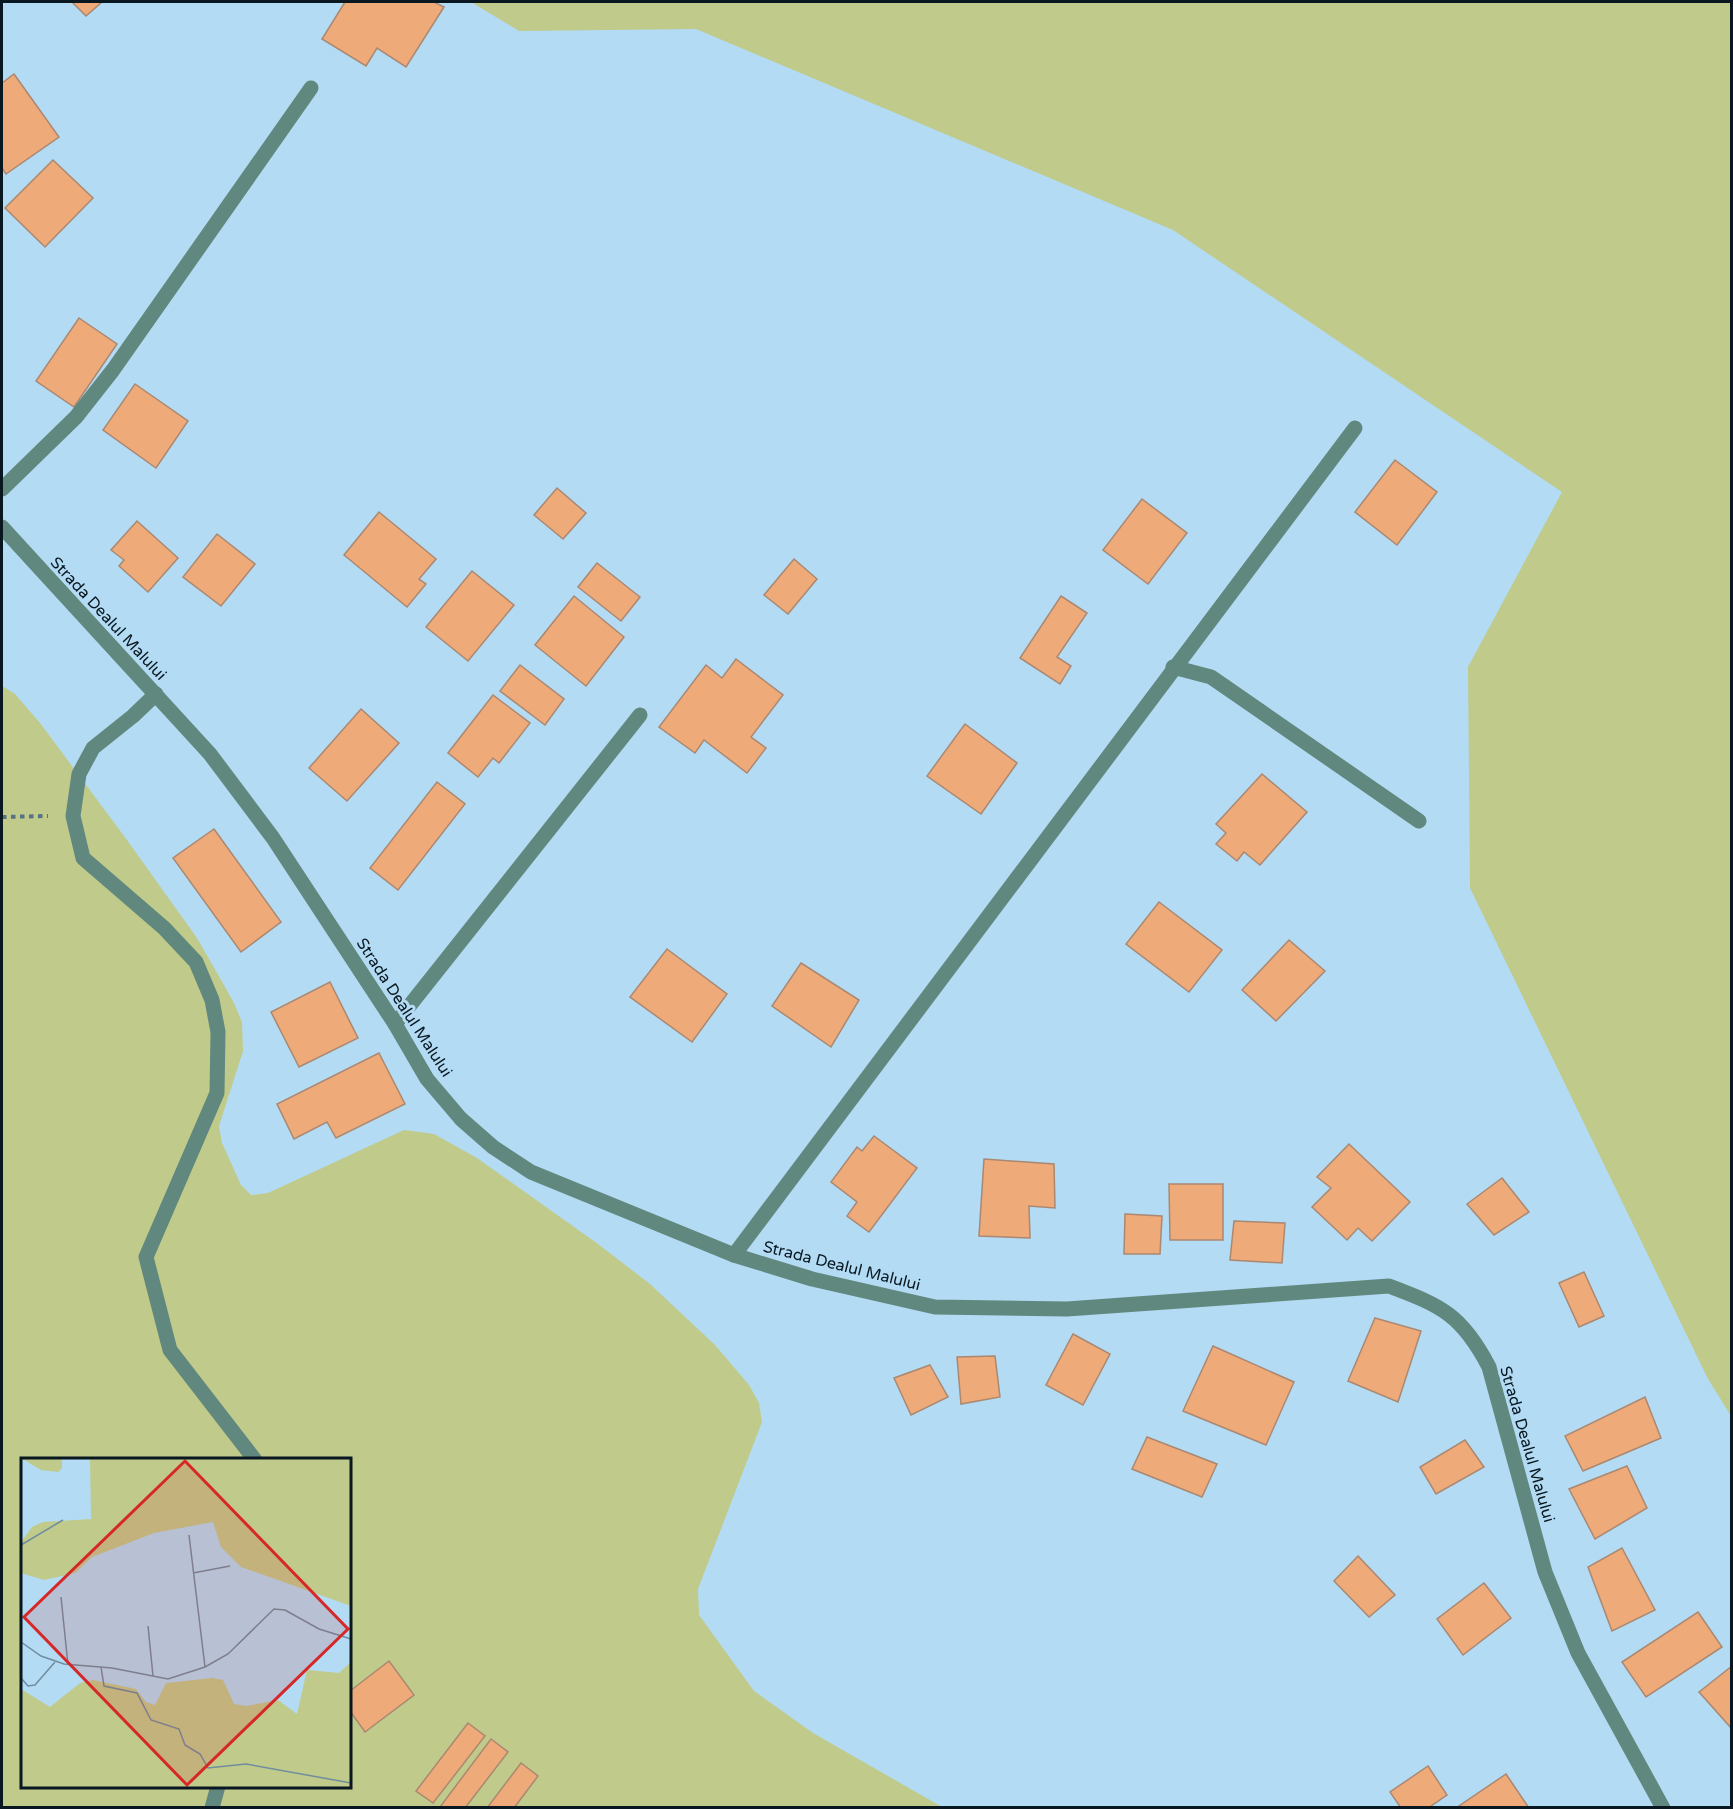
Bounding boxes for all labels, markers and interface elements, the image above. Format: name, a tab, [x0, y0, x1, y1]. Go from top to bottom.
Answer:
street label: Strada Dealul Malului	[46, 553, 171, 685]
street label: Strada Dealul Malului	[352, 934, 457, 1081]
street label: Strada Dealul Malului	[761, 1237, 923, 1295]
street label: Strada Dealul Malului	[1495, 1364, 1559, 1525]
inset map	[21, 1458, 351, 1788]

